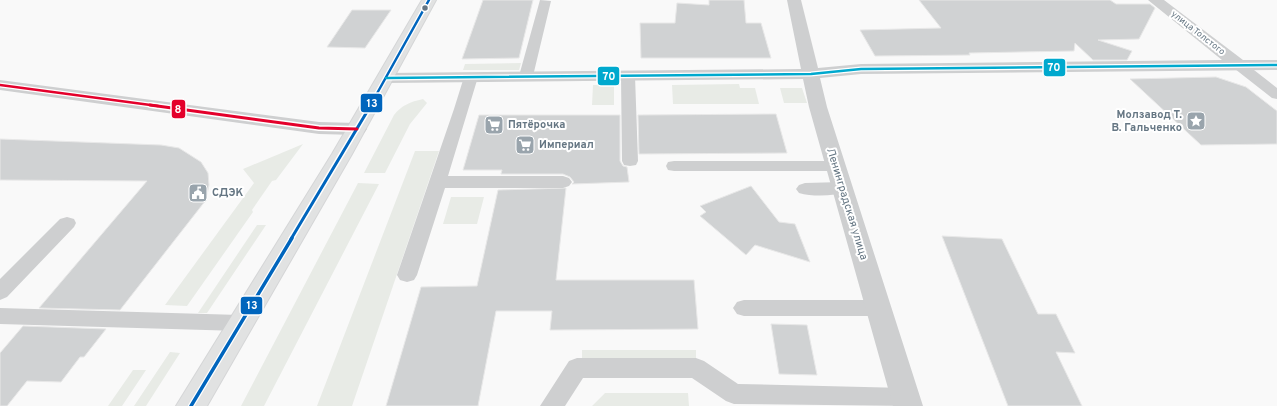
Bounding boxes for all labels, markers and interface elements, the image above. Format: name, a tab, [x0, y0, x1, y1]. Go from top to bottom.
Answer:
unlabelled marker	[420, 3, 430, 13]
street label: улица Толстого	[1169, 9, 1227, 57]
line badge: 70	[1043, 58, 1066, 77]
text: 70	[1047, 61, 1061, 75]
line badge: 70	[597, 66, 620, 86]
text: 70	[602, 70, 616, 84]
line badge: 13	[360, 93, 383, 113]
text: 13	[367, 97, 378, 111]
line badge: 8	[171, 99, 186, 119]
text: 8	[175, 103, 182, 117]
place label: Молзавод Т. В. Гальченко	[1112, 108, 1182, 135]
place icon: Молзавод Т. В. Гальченко	[1185, 110, 1207, 132]
supermarket icon: Пятёрочка	[483, 114, 505, 136]
place label: Пятёрочка	[508, 118, 566, 132]
supermarket icon: Империал	[514, 134, 536, 156]
place label: Империал	[539, 138, 594, 152]
street label: Ленинградская улица	[823, 146, 871, 262]
public building icon: СДЭК	[187, 182, 209, 204]
place label: СДЭК	[212, 186, 244, 200]
line badge: 13	[240, 296, 263, 315]
text: 13	[247, 299, 258, 313]

